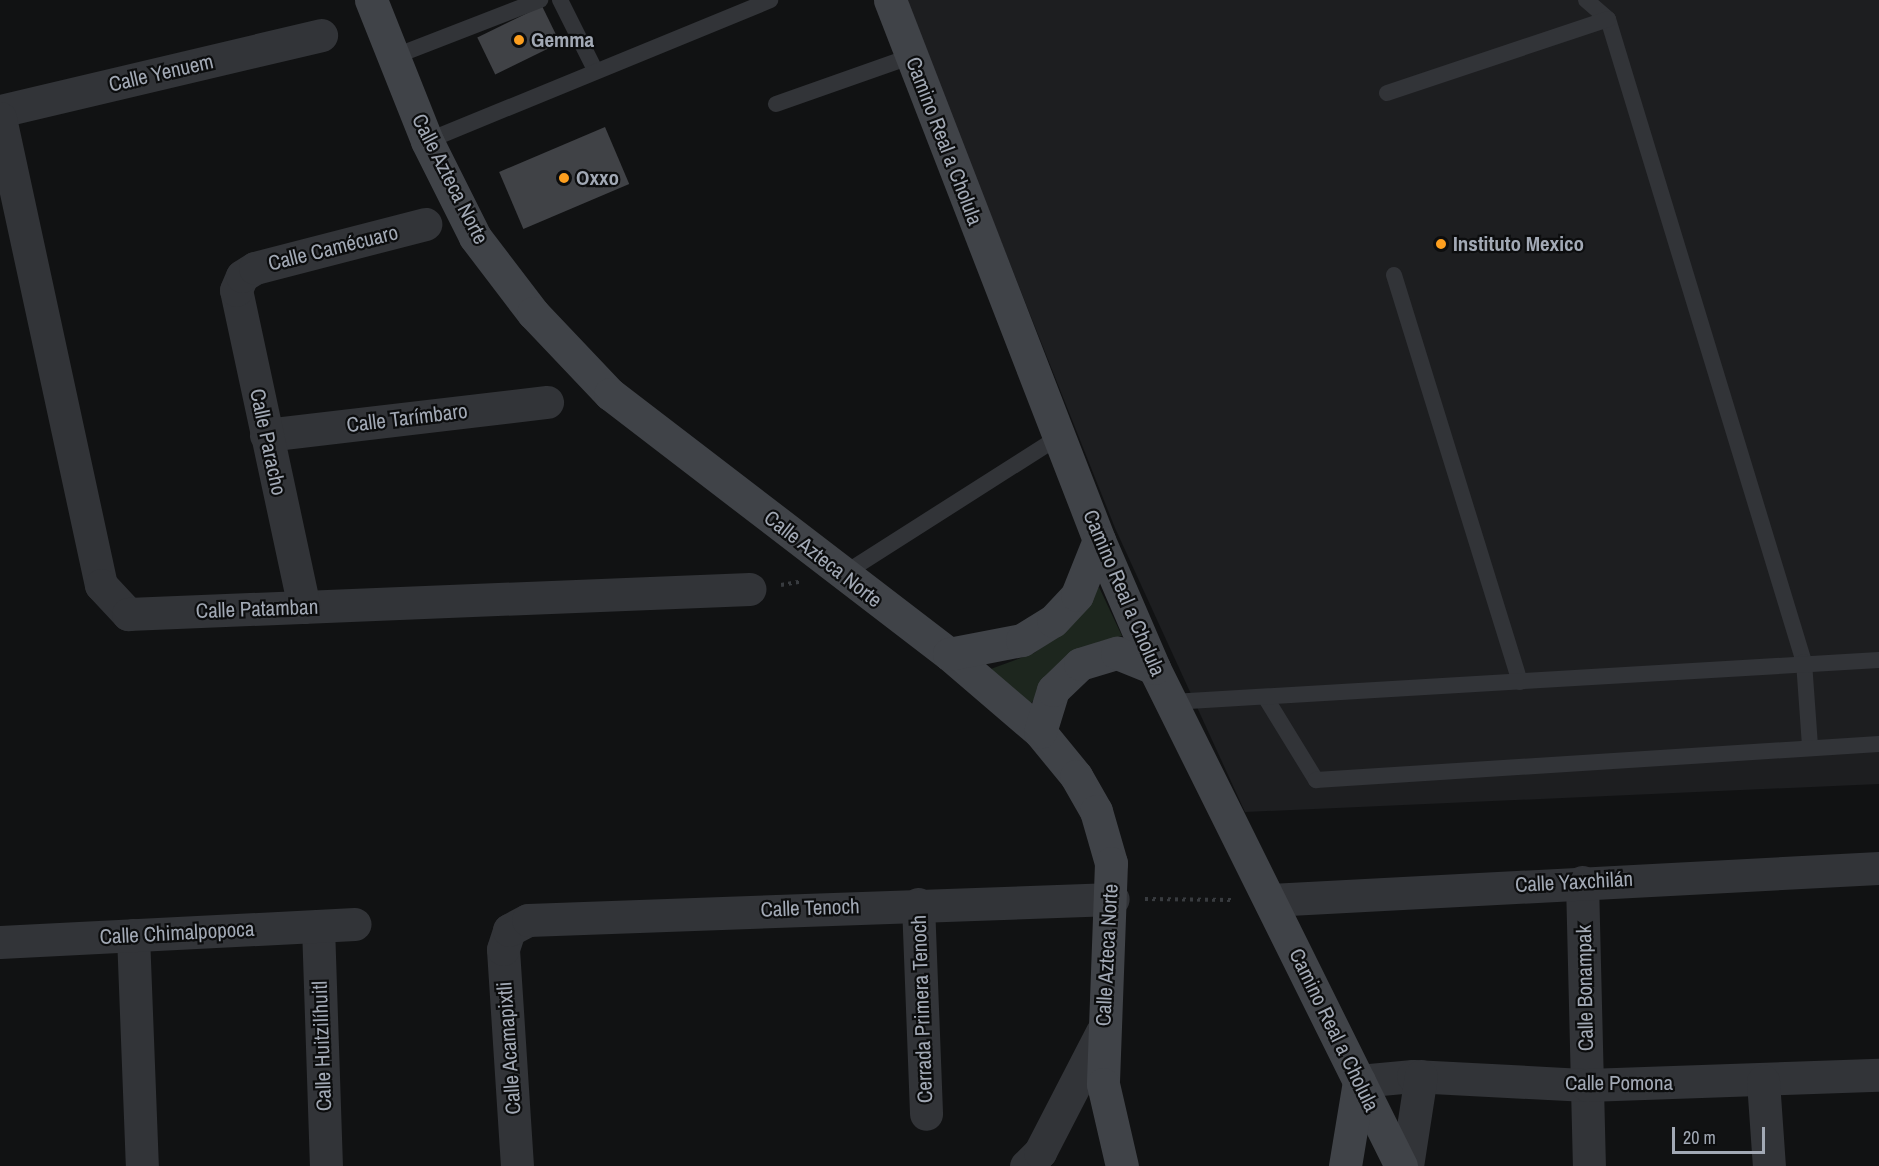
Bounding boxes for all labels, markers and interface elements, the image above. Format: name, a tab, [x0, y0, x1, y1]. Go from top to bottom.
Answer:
place label: Gemma	[531, 27, 594, 53]
marker: Gemma	[512, 33, 526, 47]
street label: Calle Yenuem	[106, 49, 216, 97]
street label: Camino Real a Cholula	[900, 53, 988, 229]
street label: Calle Azteca Norte	[406, 109, 494, 249]
place label: Oxxo	[576, 165, 619, 191]
marker: Oxxo	[557, 171, 571, 185]
street label: Calle Camécuaro	[265, 220, 401, 276]
place label: Instituto Mexico	[1453, 231, 1584, 257]
marker: Instituto Mexico	[1434, 237, 1448, 251]
street label: Calle Paracho	[244, 386, 292, 498]
street label: Calle Tarímbaro	[345, 398, 469, 438]
street label: Calle Azteca Norte	[759, 505, 887, 613]
street label: Camino Real a Cholula	[1078, 506, 1170, 680]
street label: Calle Patamban	[195, 594, 319, 624]
street label: Calle Yaxchilán	[1514, 866, 1634, 898]
street label: Calle Azteca Norte	[1091, 883, 1123, 1027]
street label: Calle Tenoch	[760, 894, 860, 922]
street label: Cerrada Primera Tenoch	[906, 914, 938, 1104]
street label: Calle Chimalpopoca	[99, 916, 255, 950]
street label: Calle Bonampak	[1571, 925, 1599, 1051]
street label: Camino Real a Cholula	[1284, 944, 1384, 1116]
street label: Calle Acamapixtli	[492, 980, 526, 1116]
street label: Calle Huitzilíhuitl	[307, 981, 337, 1111]
street label: Calle Pomona	[1565, 1070, 1673, 1096]
scale bar	[1675, 1115, 1768, 1153]
text: 20 m	[1683, 1125, 1716, 1150]

